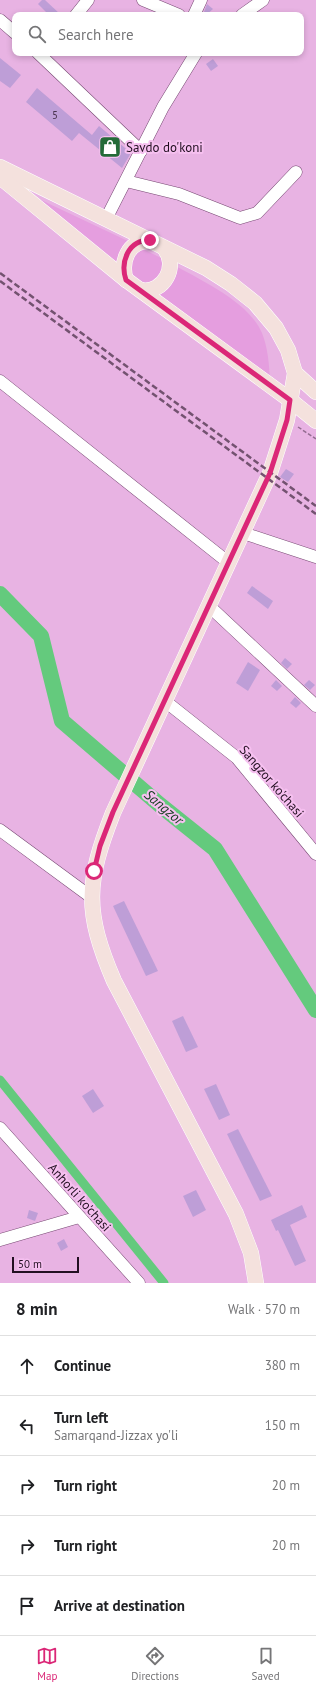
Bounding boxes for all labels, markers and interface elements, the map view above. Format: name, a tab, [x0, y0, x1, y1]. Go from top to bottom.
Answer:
search box	[12, 12, 304, 56]
icon: search	[26, 23, 48, 45]
text: Search here	[58, 25, 134, 44]
house number: 5	[52, 108, 58, 122]
shop icon: Savdo do'koni	[97, 134, 123, 160]
place label: Savdo do'koni	[126, 139, 203, 156]
route end	[141, 231, 159, 249]
street label: Sangzor ko'chasi	[236, 742, 308, 821]
water label: Sangzor	[141, 785, 188, 829]
route start	[85, 862, 103, 880]
street label: Anhorli ko'chasi	[44, 1160, 115, 1235]
scale bar	[12, 1255, 79, 1274]
text: 50 m	[18, 1257, 42, 1271]
text: 8 min	[16, 1298, 57, 1320]
text: Walk · 570 m	[228, 1301, 300, 1318]
icon: ahead	[16, 1355, 38, 1377]
text: Continue	[54, 1356, 111, 1375]
text: 380 m	[265, 1357, 300, 1374]
text: Turn left	[54, 1408, 108, 1427]
icon: left	[16, 1415, 38, 1437]
text: 150 m	[265, 1417, 300, 1434]
text: Samarqand-Jizzax yo'li	[54, 1427, 178, 1444]
icon: right	[16, 1475, 38, 1497]
text: Turn right	[54, 1476, 117, 1495]
text: 20 m	[272, 1477, 300, 1494]
icon: right	[16, 1535, 38, 1557]
text: Turn right	[54, 1536, 117, 1555]
text: 20 m	[272, 1537, 300, 1554]
icon: arrive	[16, 1595, 38, 1617]
text: Arrive at destination	[54, 1596, 185, 1615]
tab: Map	[36, 1645, 58, 1683]
tab: Directions	[131, 1645, 179, 1683]
tab: Saved	[252, 1645, 280, 1683]

